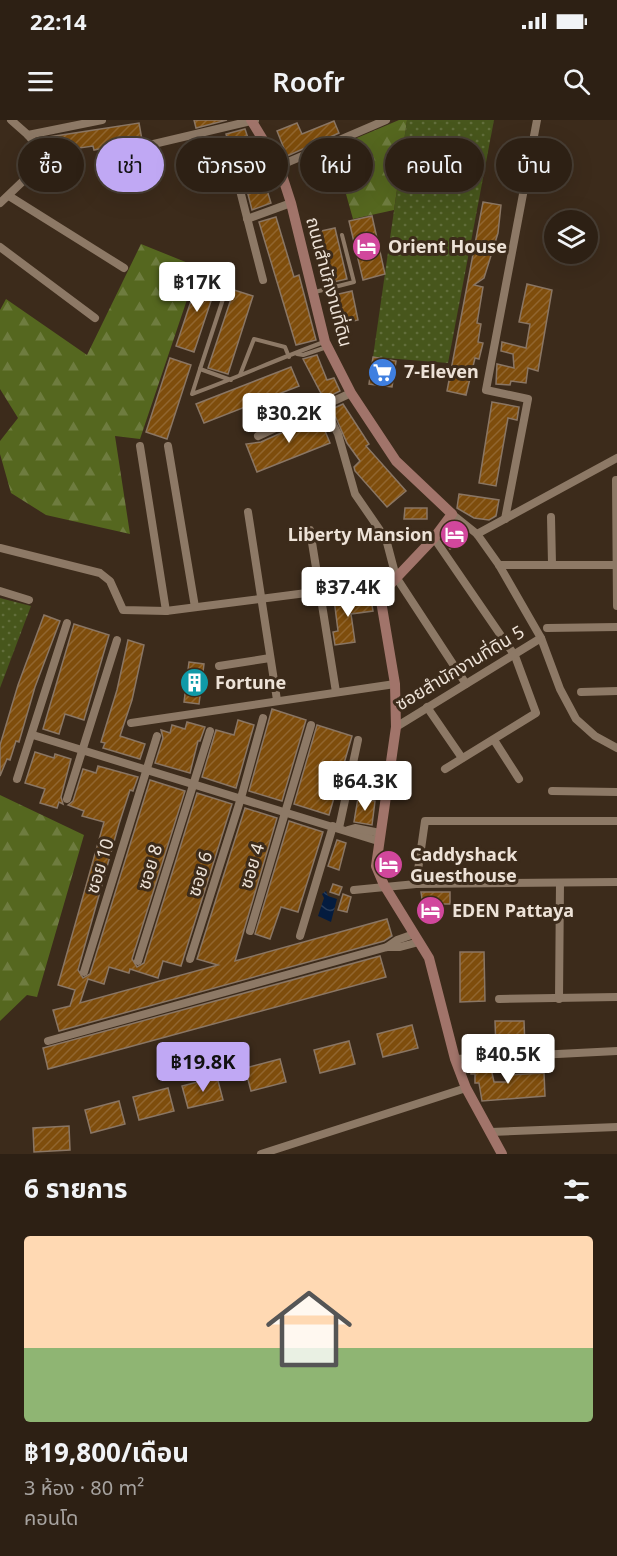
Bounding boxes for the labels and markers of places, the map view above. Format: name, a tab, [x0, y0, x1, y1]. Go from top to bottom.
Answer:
hotel icon: Orient House	[351, 231, 383, 263]
place label: Orient House	[388, 234, 507, 258]
pin: ฿17K	[161, 262, 233, 313]
supermarket icon: 7-Eleven	[367, 356, 399, 388]
place label: 7-Eleven	[404, 359, 479, 383]
pin: ฿30.2K	[240, 393, 338, 444]
hotel icon: Liberty Mansion	[438, 519, 470, 551]
place label: Liberty Mansion	[288, 522, 433, 546]
pin: ฿37.4K	[299, 567, 397, 618]
building icon: Fortune	[178, 667, 210, 699]
place label: Fortune	[215, 670, 286, 694]
pin: ฿64.3K	[316, 761, 414, 812]
place label: Caddyshack Guesthouse	[410, 842, 518, 887]
hotel icon: Caddyshack Guesthouse	[373, 849, 405, 881]
hotel icon: EDEN Pattaya	[415, 895, 447, 927]
place label: EDEN Pattaya	[452, 898, 574, 922]
pin: ฿40.5K	[459, 1034, 557, 1085]
pin: ฿19.8K	[154, 1042, 252, 1093]

